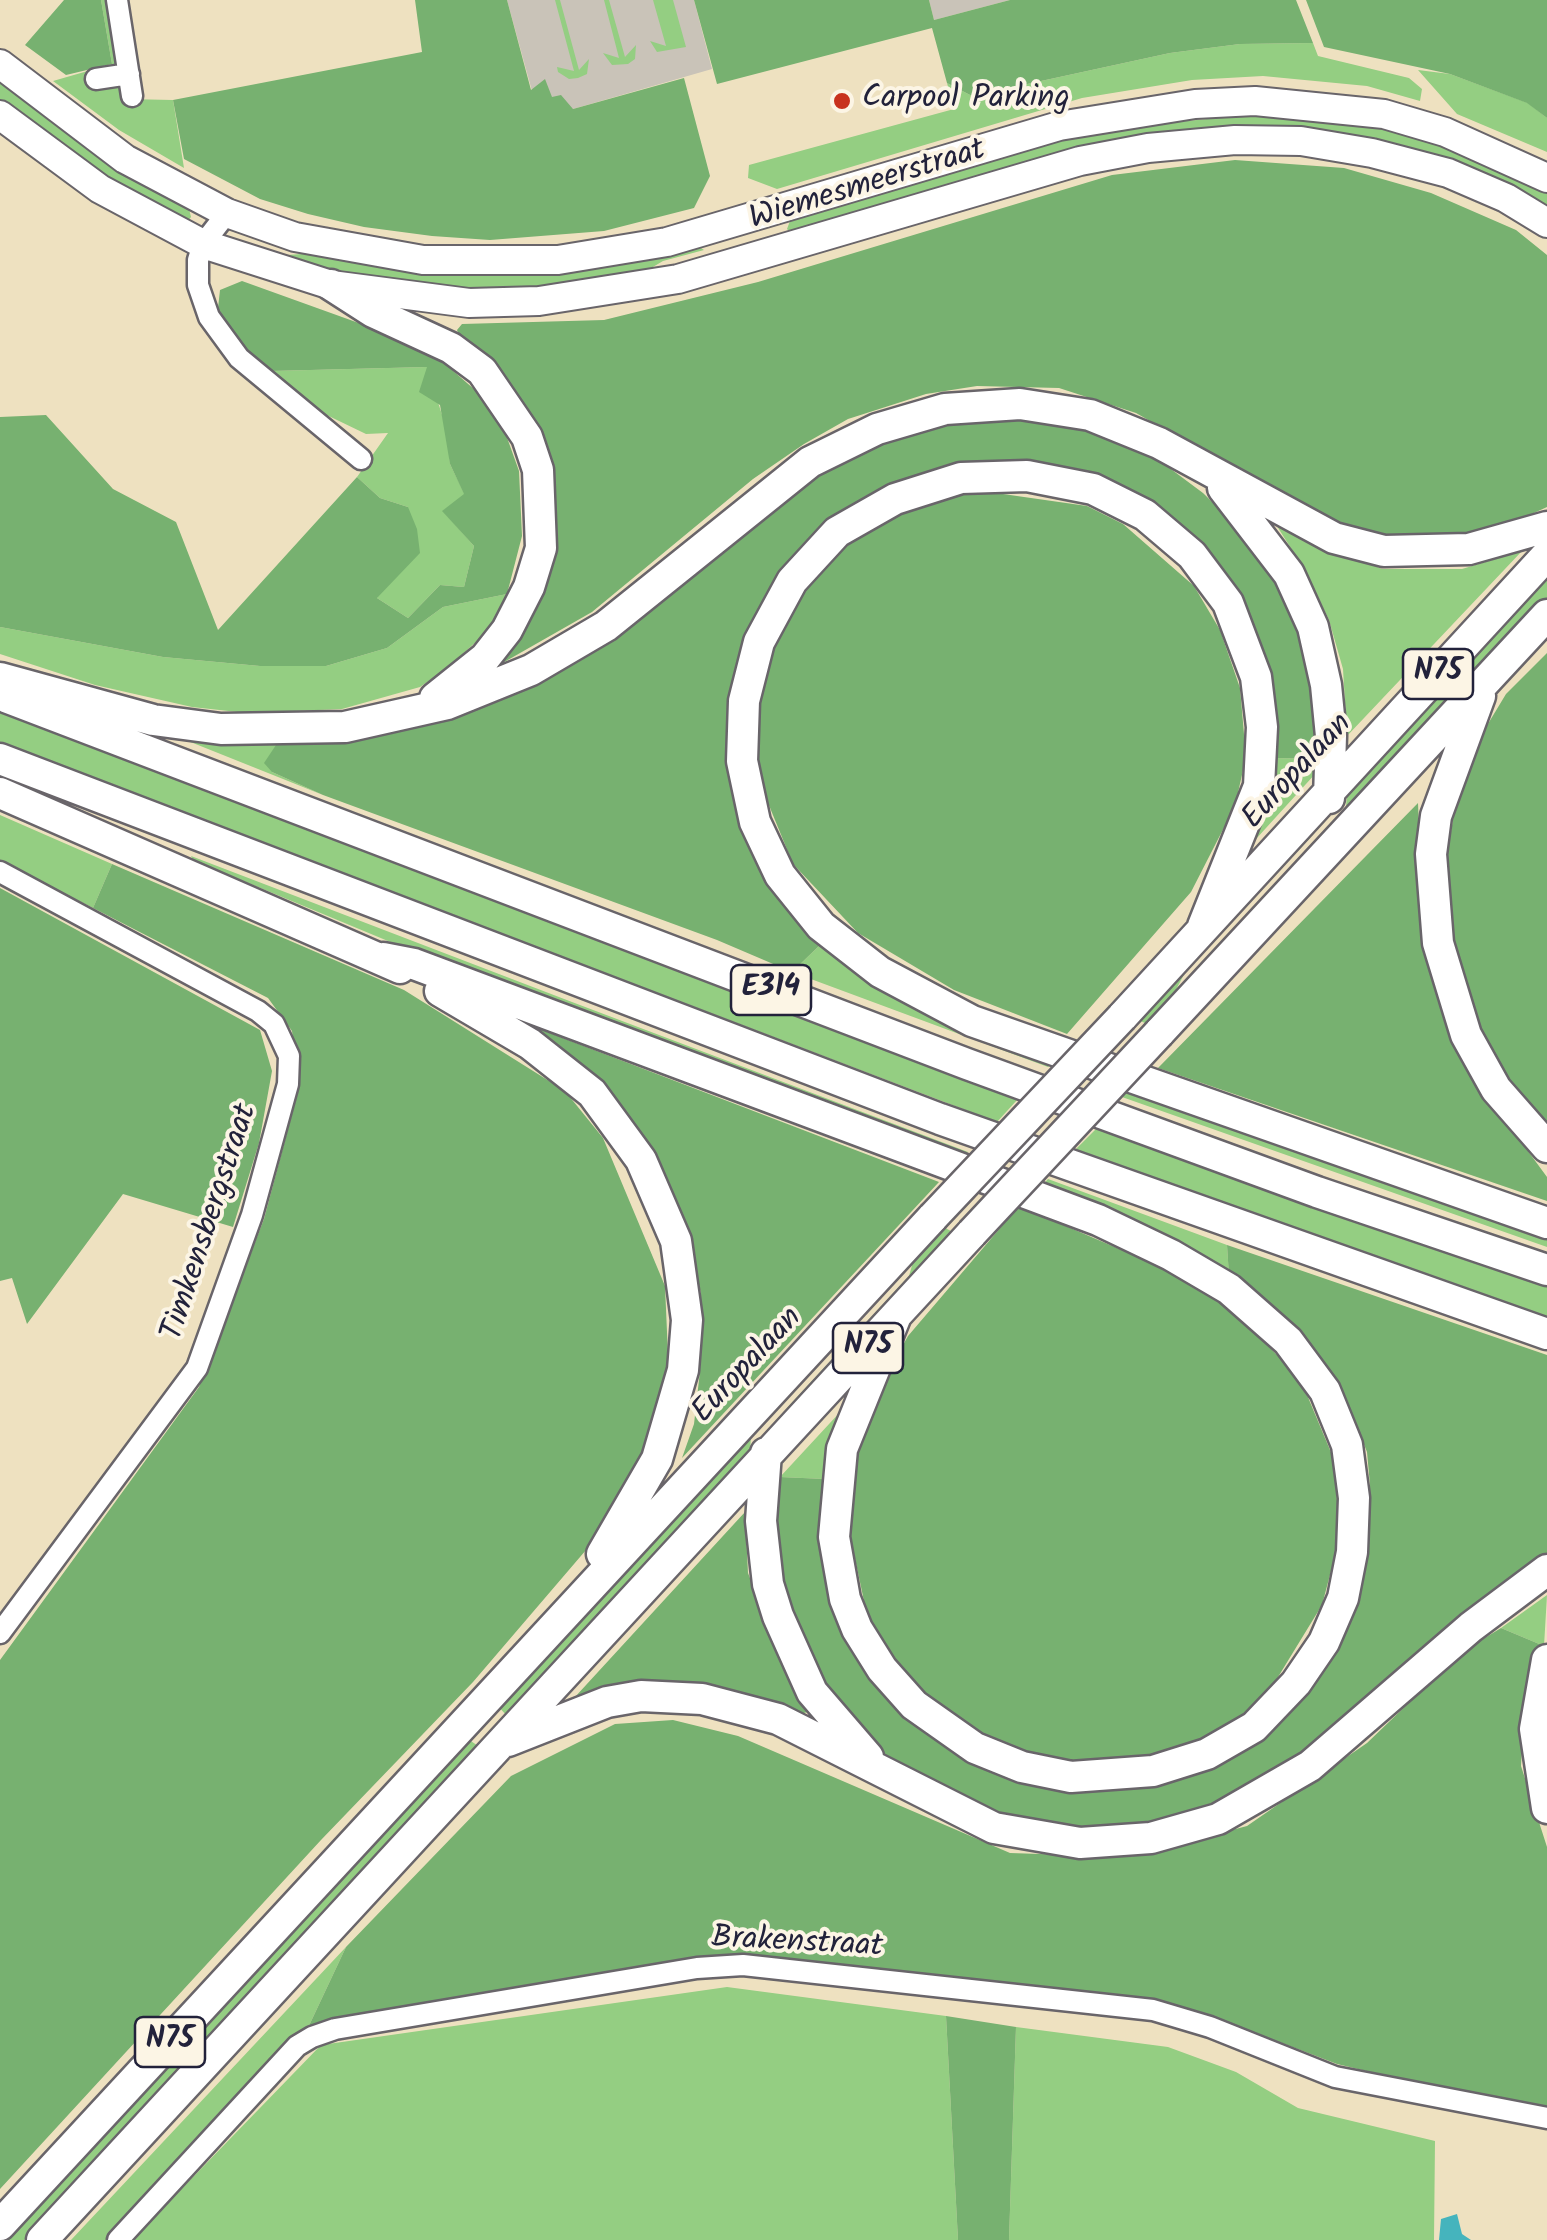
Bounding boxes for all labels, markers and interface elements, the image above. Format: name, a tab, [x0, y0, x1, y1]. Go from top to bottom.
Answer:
place label: Carpool Parking	[862, 82, 1070, 120]
marker: Carpool Parking	[831, 90, 853, 112]
street label: Wiemesmeerstraat	[746, 133, 990, 241]
road number: N75	[1403, 649, 1473, 699]
street label: Europalaan	[1236, 707, 1362, 839]
road number: E314	[731, 965, 811, 1015]
street label: Timkensbergstraat	[156, 1100, 268, 1346]
street label: Europalaan	[686, 1301, 812, 1433]
road number: N75	[833, 1323, 903, 1373]
street label: Brakenstraat	[710, 1921, 884, 1969]
road number: N75	[135, 2017, 205, 2067]

